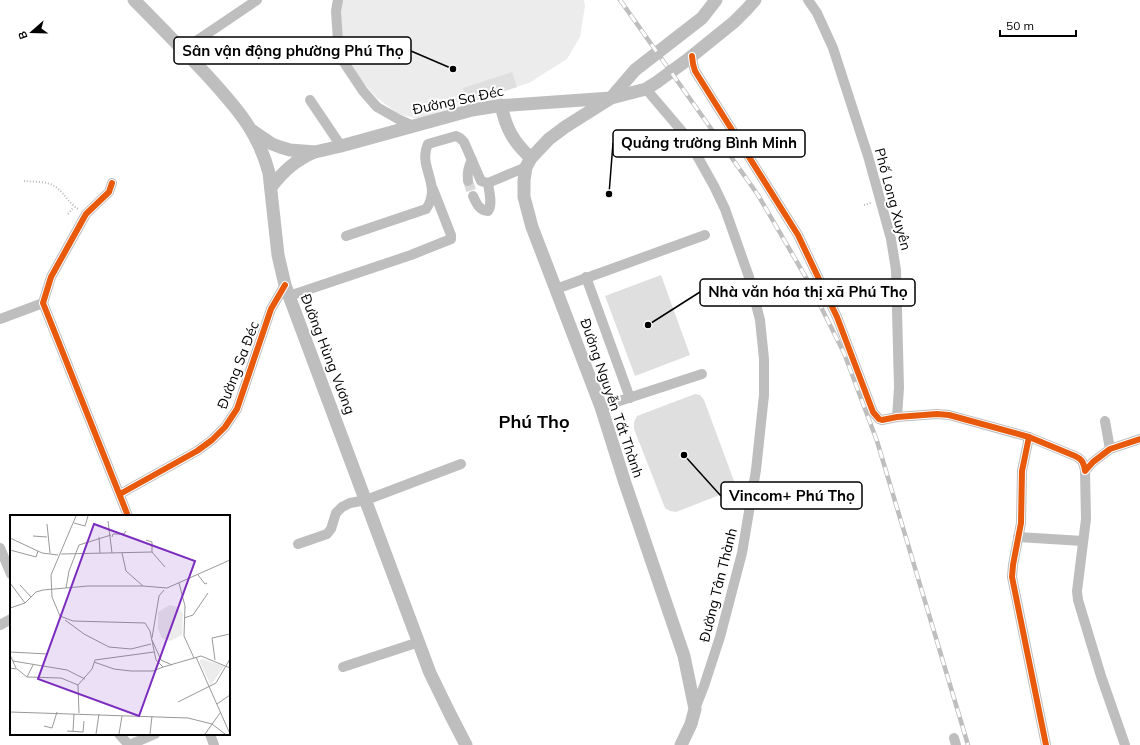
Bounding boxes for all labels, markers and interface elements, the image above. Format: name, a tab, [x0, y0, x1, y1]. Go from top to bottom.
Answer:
north arrow	[12, 12, 52, 52]
scale bar	[1000, 12, 1076, 38]
text: 50 m	[1006, 18, 1034, 33]
text: B	[15, 29, 30, 41]
callout: Sân vận động phường Phú Thọ	[174, 37, 411, 64]
text: Sân vận động phường Phú Thọ	[182, 41, 404, 60]
street label: Đường Sa Đéc	[411, 82, 505, 118]
callout: Quảng trường Bình Minh	[613, 130, 805, 157]
text: Quảng trường Bình Minh	[621, 133, 797, 152]
street label: Phố Long Xuyên	[871, 146, 915, 252]
callout: Nhà văn hóa thị xã Phú Thọ	[700, 279, 915, 306]
text: Nhà văn hóa thị xã Phú Thọ	[708, 282, 908, 301]
street label: Đường Hùng Vương	[297, 291, 359, 417]
street label: Đường Nguyễn Tất Thành	[576, 316, 648, 480]
street label: Đường Sa Đéc	[213, 318, 263, 411]
district label: Phú Thọ	[498, 410, 570, 433]
callout: Vincom+ Phú Thọ	[721, 482, 862, 509]
text: Vincom+ Phú Thọ	[728, 486, 855, 505]
inset map	[10, 515, 230, 735]
street label: Đường Tân Thành	[695, 526, 741, 644]

